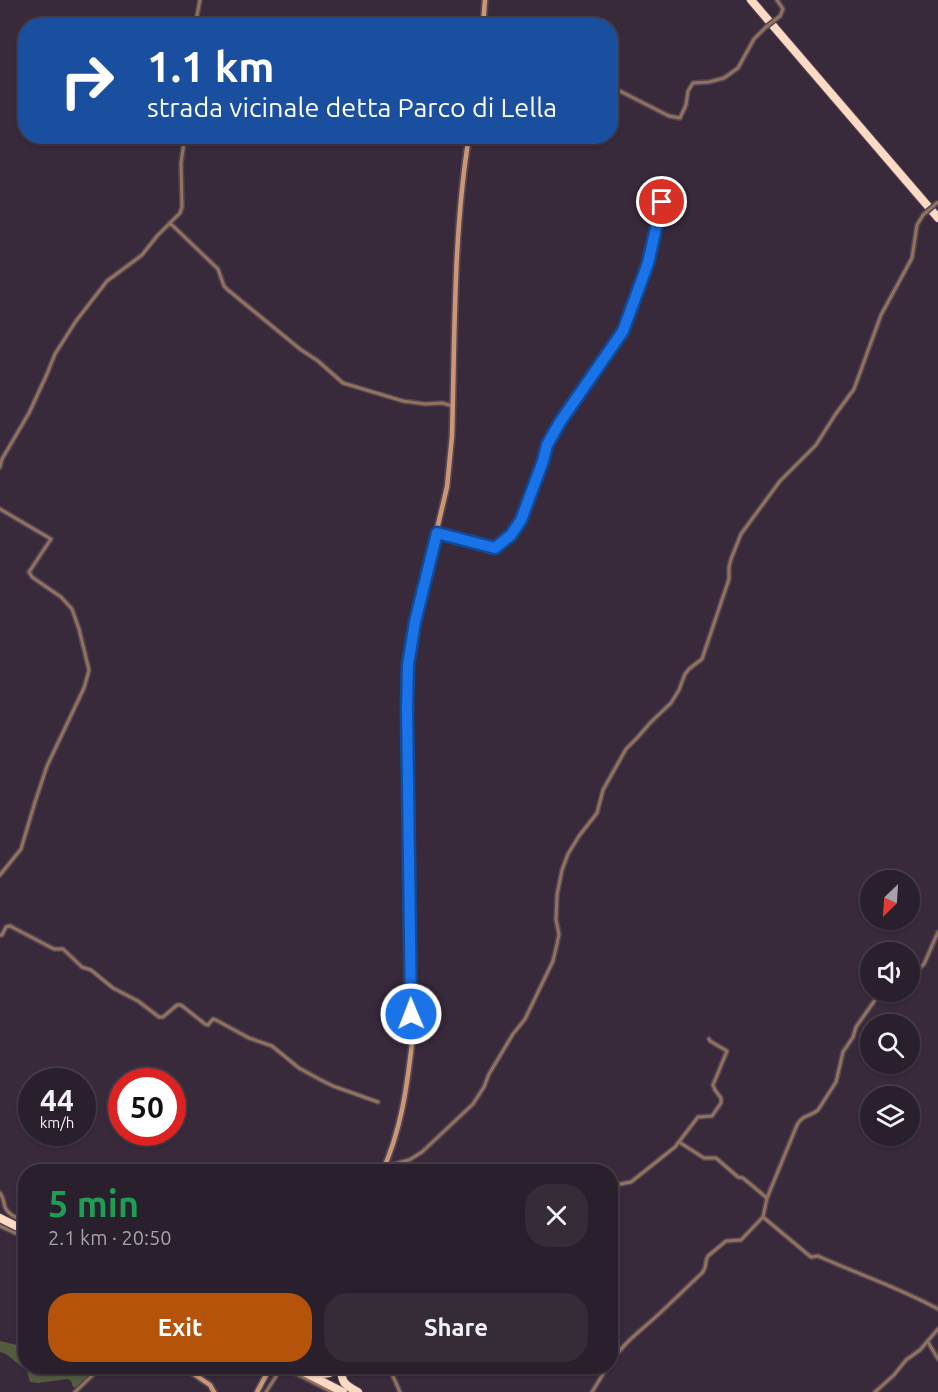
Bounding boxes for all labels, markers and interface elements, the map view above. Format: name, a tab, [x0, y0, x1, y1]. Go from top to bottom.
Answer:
icon: right	[48, 42, 126, 120]
text: 1.1 km	[147, 43, 274, 90]
text: strada vicinale detta Parco di Lella	[147, 92, 557, 122]
pin	[636, 176, 687, 227]
icon: arrive	[645, 185, 678, 218]
north arrow	[860, 870, 920, 930]
map controls	[860, 870, 920, 1146]
button: sound	[860, 942, 920, 1002]
position arrow	[379, 982, 443, 1046]
button: search	[860, 1014, 920, 1074]
speed limit sign: 50	[108, 1068, 186, 1146]
text: 44	[40, 1083, 74, 1117]
button: layers	[860, 1086, 920, 1146]
text: km/h	[40, 1114, 74, 1131]
text: 5 min	[48, 1183, 139, 1224]
button: close	[525, 1184, 588, 1247]
text: 2.1 km · 20:50	[48, 1226, 172, 1249]
button: Exit	[48, 1293, 312, 1362]
button: Share	[324, 1293, 588, 1362]

